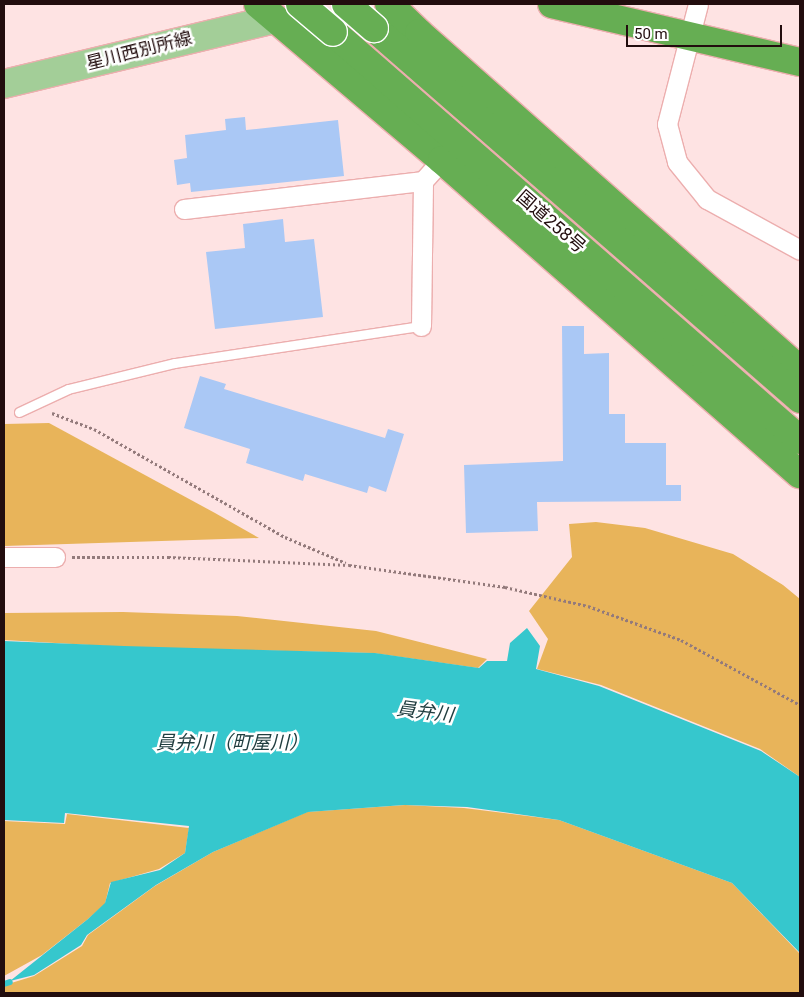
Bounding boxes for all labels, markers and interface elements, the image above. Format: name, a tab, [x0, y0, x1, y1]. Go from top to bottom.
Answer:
scale bar	[629, 15, 785, 47]
text: 50 m	[634, 25, 668, 43]
street label: 星川西別所線	[84, 27, 194, 75]
street label: 国道258号	[512, 186, 590, 258]
water label: 員弁川	[395, 697, 455, 727]
water label: 員弁川（町屋川）	[156, 732, 308, 754]

